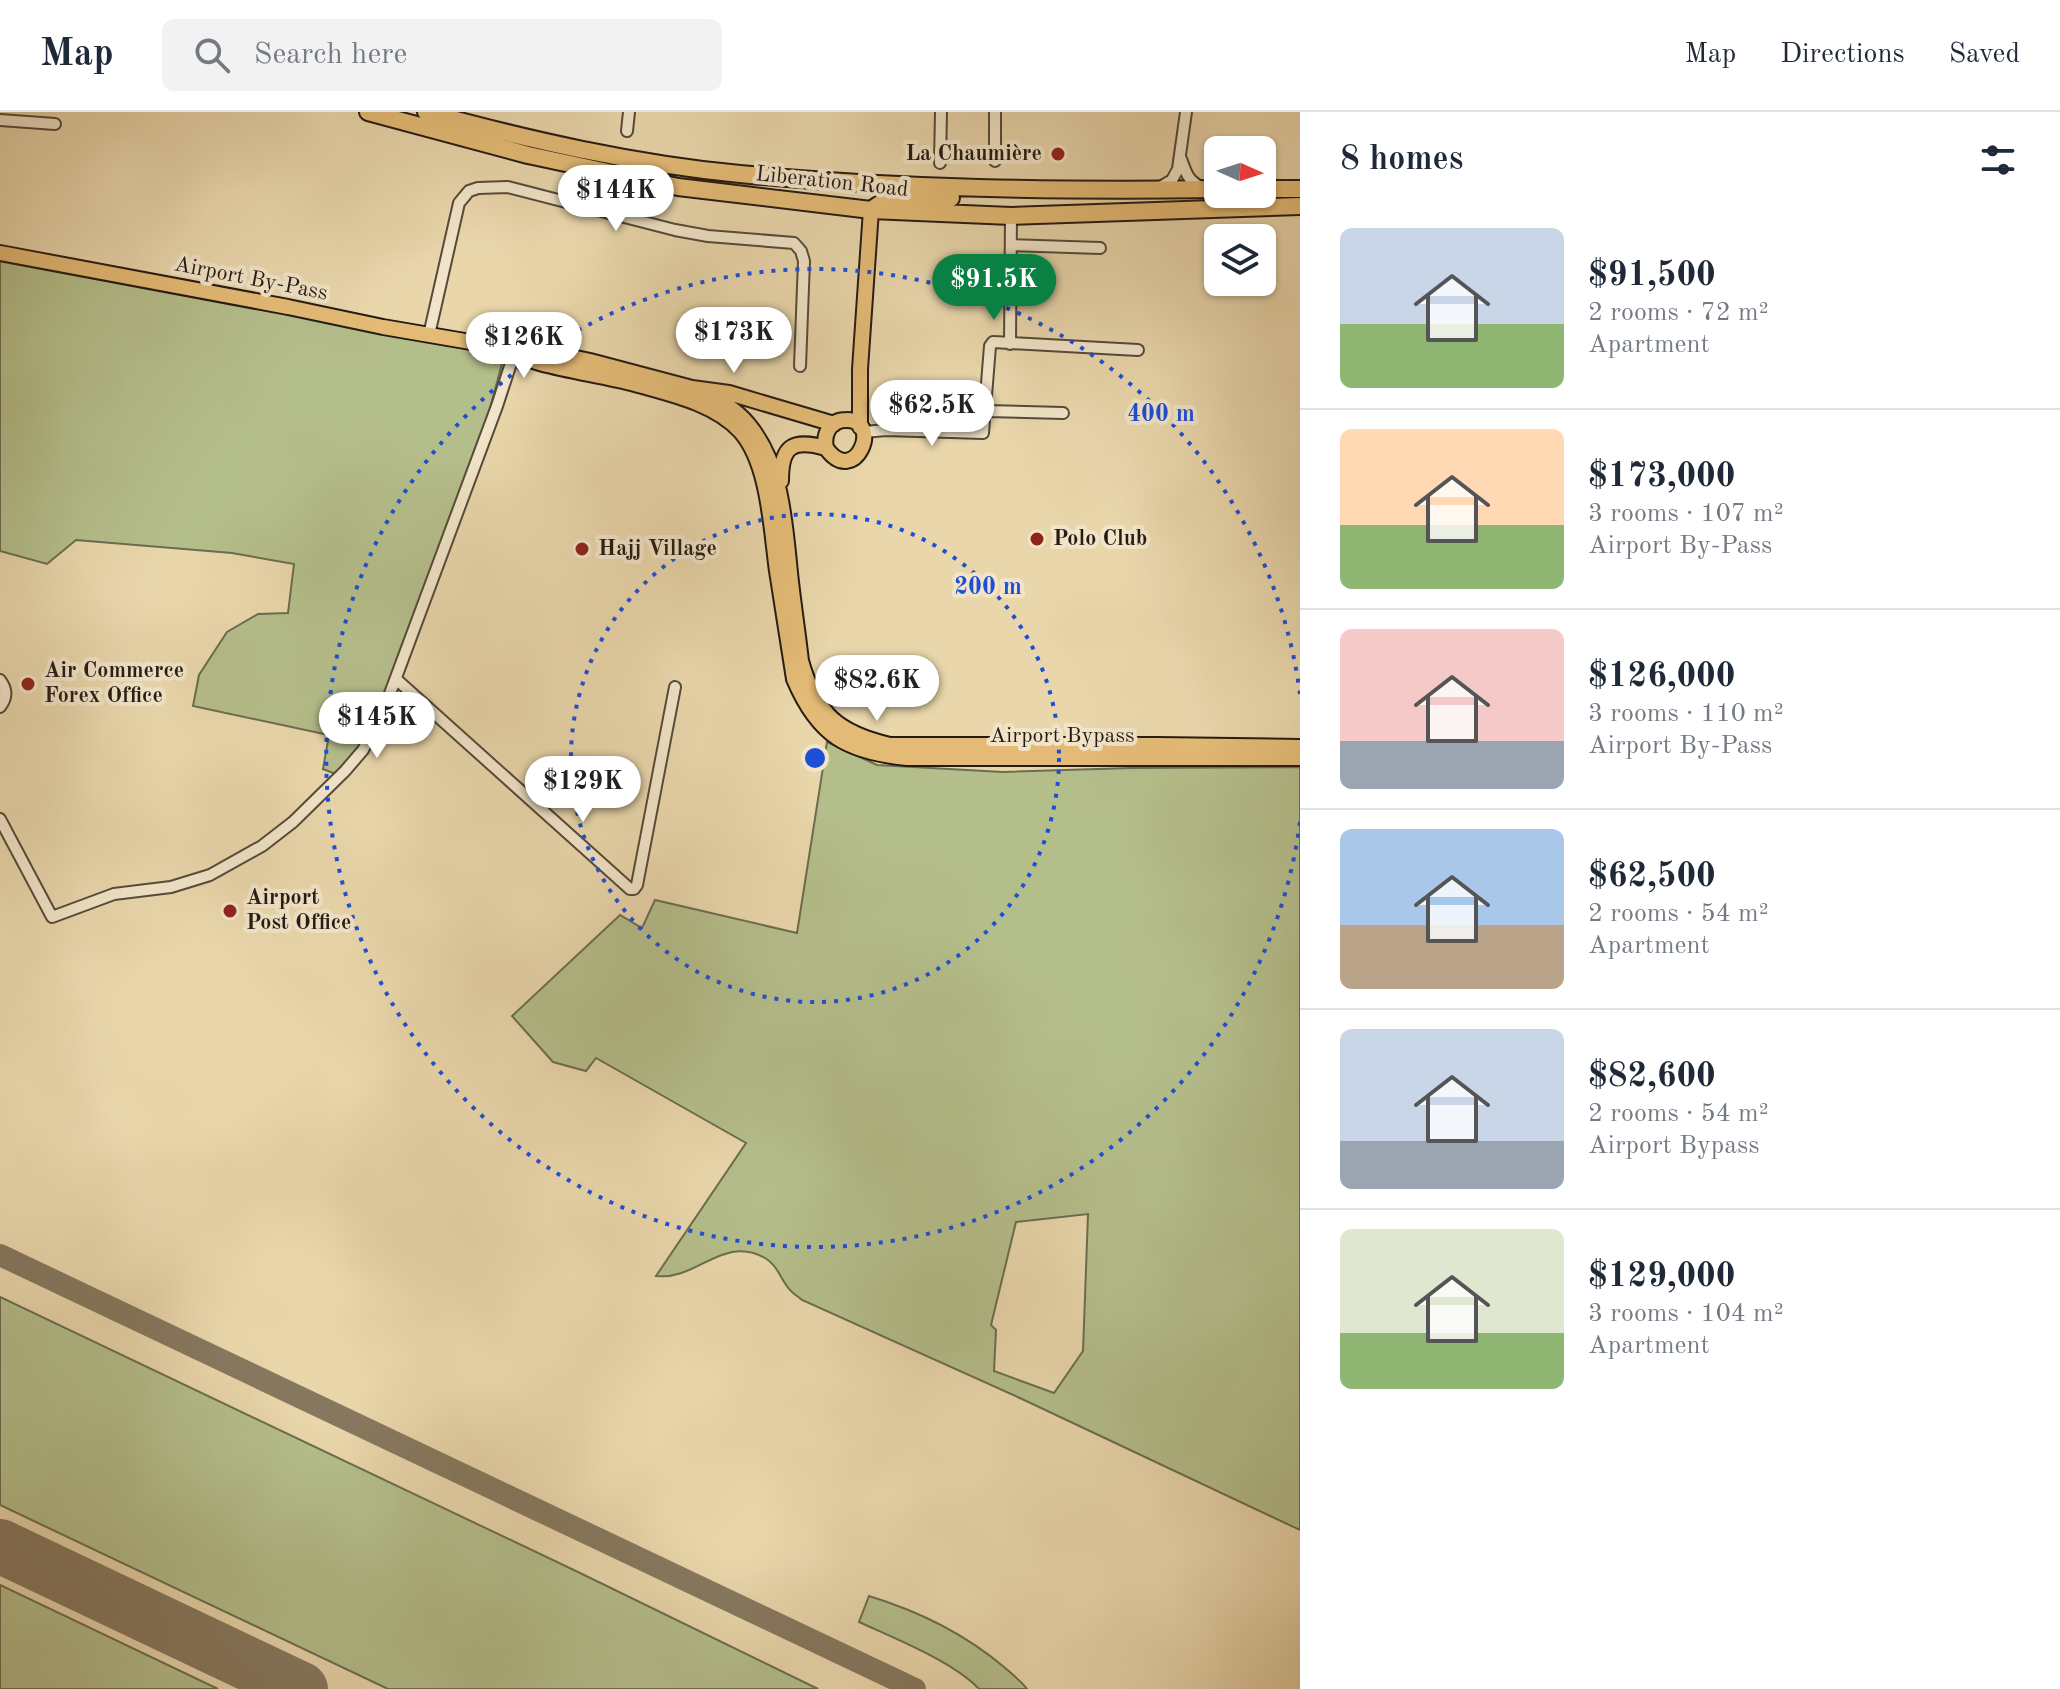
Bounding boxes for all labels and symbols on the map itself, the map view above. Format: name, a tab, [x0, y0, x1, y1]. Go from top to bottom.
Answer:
north arrow	[1204, 136, 1276, 208]
place label: La Chaumière	[905, 143, 1042, 165]
marker: La Chaumière	[1049, 145, 1067, 163]
street label: Liberation Road	[754, 163, 910, 201]
pin: $144K	[560, 165, 672, 233]
street label: Airport By-Pass	[172, 253, 330, 305]
pin: $91.5K	[929, 254, 1059, 322]
pin: $173K	[678, 307, 790, 375]
pin: $126K	[468, 312, 580, 380]
pin: $62.5K	[867, 380, 997, 448]
text: 400 m	[1127, 403, 1195, 427]
place label: Polo Club	[1053, 528, 1147, 550]
marker: Polo Club	[1028, 530, 1046, 548]
place label: Hajj Village	[598, 538, 717, 560]
marker: Hajj Village	[573, 540, 591, 558]
text: 200 m	[954, 576, 1022, 600]
pin: $82.6K	[812, 655, 942, 723]
place label: Air Commerce Forex Office	[44, 660, 184, 707]
marker: Air Commerce Forex Office	[19, 675, 37, 693]
pin: $145K	[321, 692, 433, 760]
street label: Airport Bypass	[989, 725, 1135, 747]
centre of rings	[801, 744, 829, 772]
pin: $129K	[527, 756, 639, 824]
place label: Airport Post Office	[246, 887, 351, 934]
marker: Airport Post Office	[221, 902, 239, 920]

